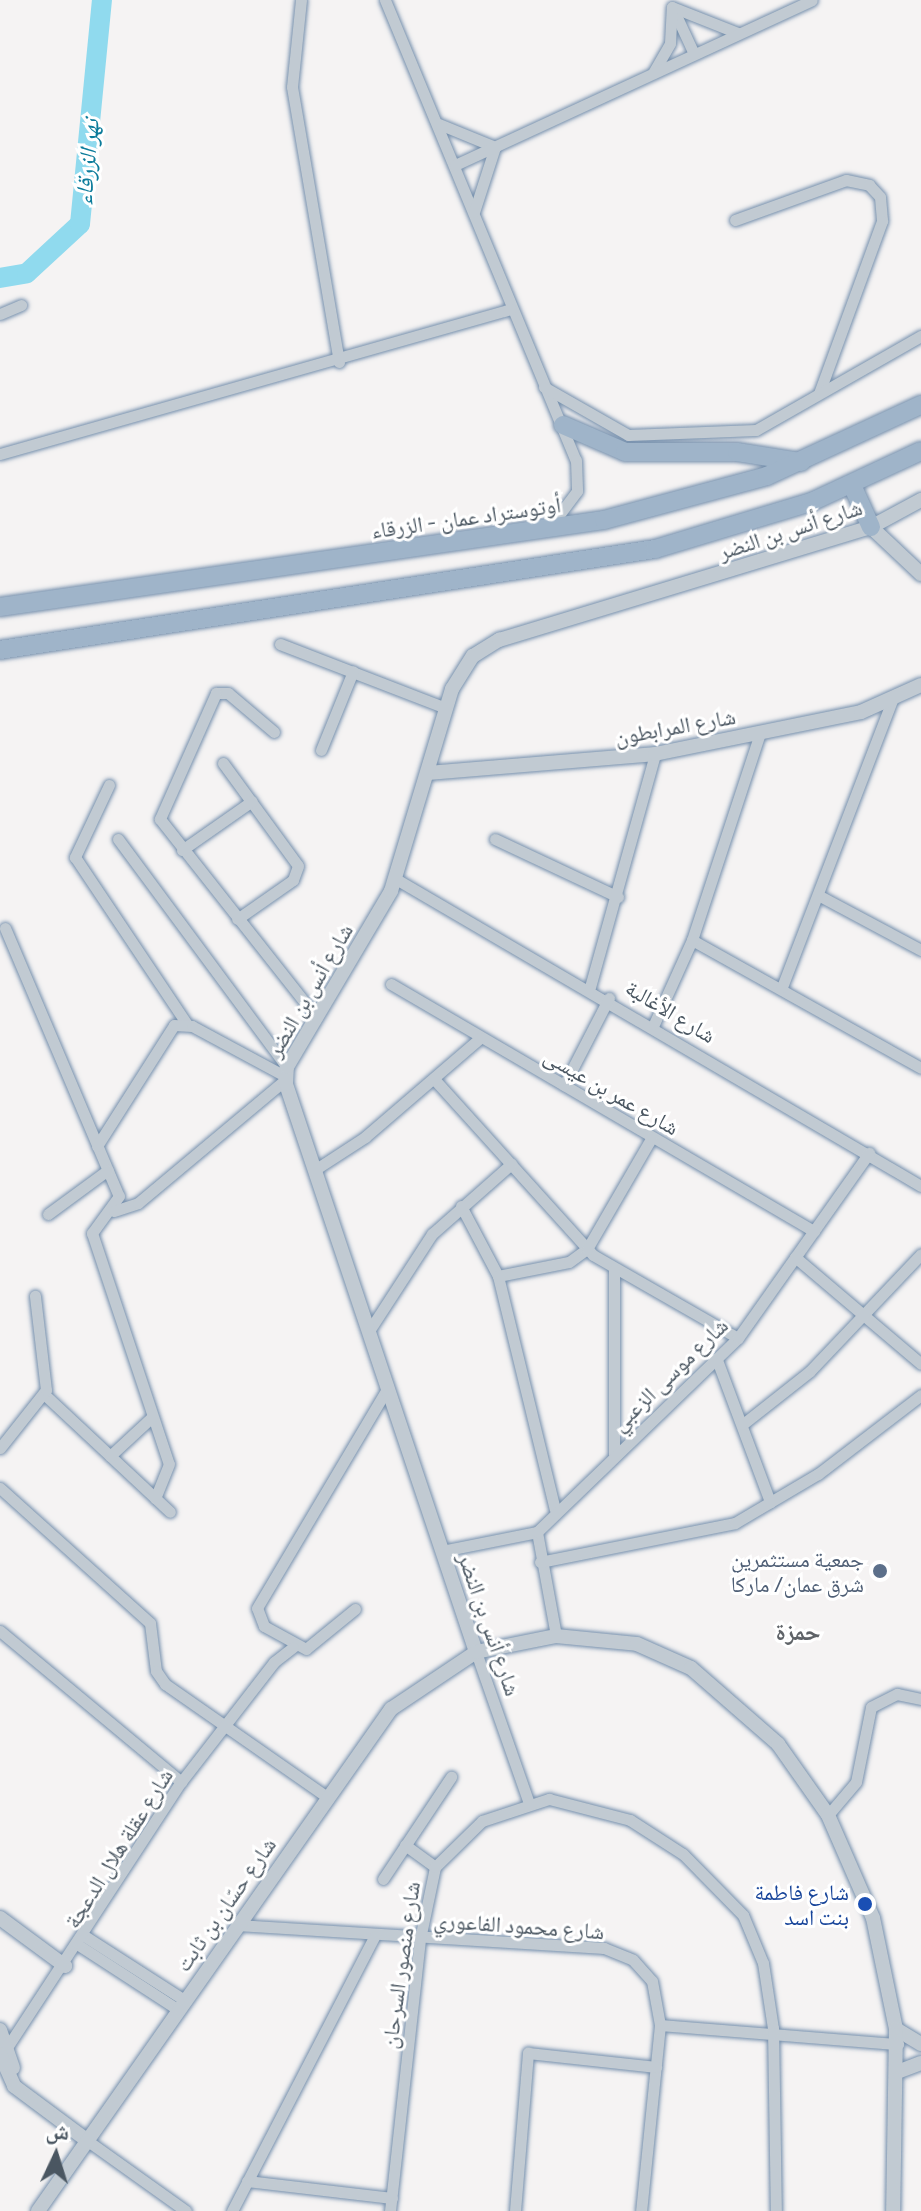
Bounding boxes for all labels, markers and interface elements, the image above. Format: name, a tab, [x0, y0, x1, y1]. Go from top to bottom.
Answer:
water label: نهر الزرقاء	[68, 118, 104, 206]
street label: أوتوستراد عمان - الزرقاء	[369, 491, 563, 543]
street label: شارع أنس بن النضر	[715, 493, 865, 565]
street label: شارع المرابطون	[613, 702, 737, 750]
street label: شارع أنس بن النضر	[260, 919, 358, 1061]
street label: شارع الأغالبة	[621, 974, 721, 1048]
street label: شارع عمر بن عيسى	[540, 1042, 684, 1140]
street label: شارع موسى الزعبي	[605, 1312, 733, 1436]
place label: جمعية مستثمرين شرق عمان/ ماركا	[731, 1545, 864, 1596]
street label: شارع أنس بن النضر	[453, 1549, 527, 1699]
marker: جمعية مستثمرين شرق عمان/ ماركا	[871, 1562, 889, 1580]
district label: حمزة	[775, 1617, 821, 1645]
street label: شارع عقلة هلال الدعجة	[58, 1763, 178, 1933]
street label: شارع حسّان بن ثابت	[169, 1832, 281, 1976]
place label: شارع فاطمة بنت اسد	[755, 1878, 849, 1930]
street label: شارع منصور السرحان	[375, 1880, 425, 2050]
marker: شارع فاطمة بنت اسد	[856, 1895, 874, 1913]
street label: شارع محمود الفاعوري	[433, 1906, 605, 1944]
north arrow	[16, 2115, 96, 2195]
text: ش	[45, 2116, 70, 2145]

